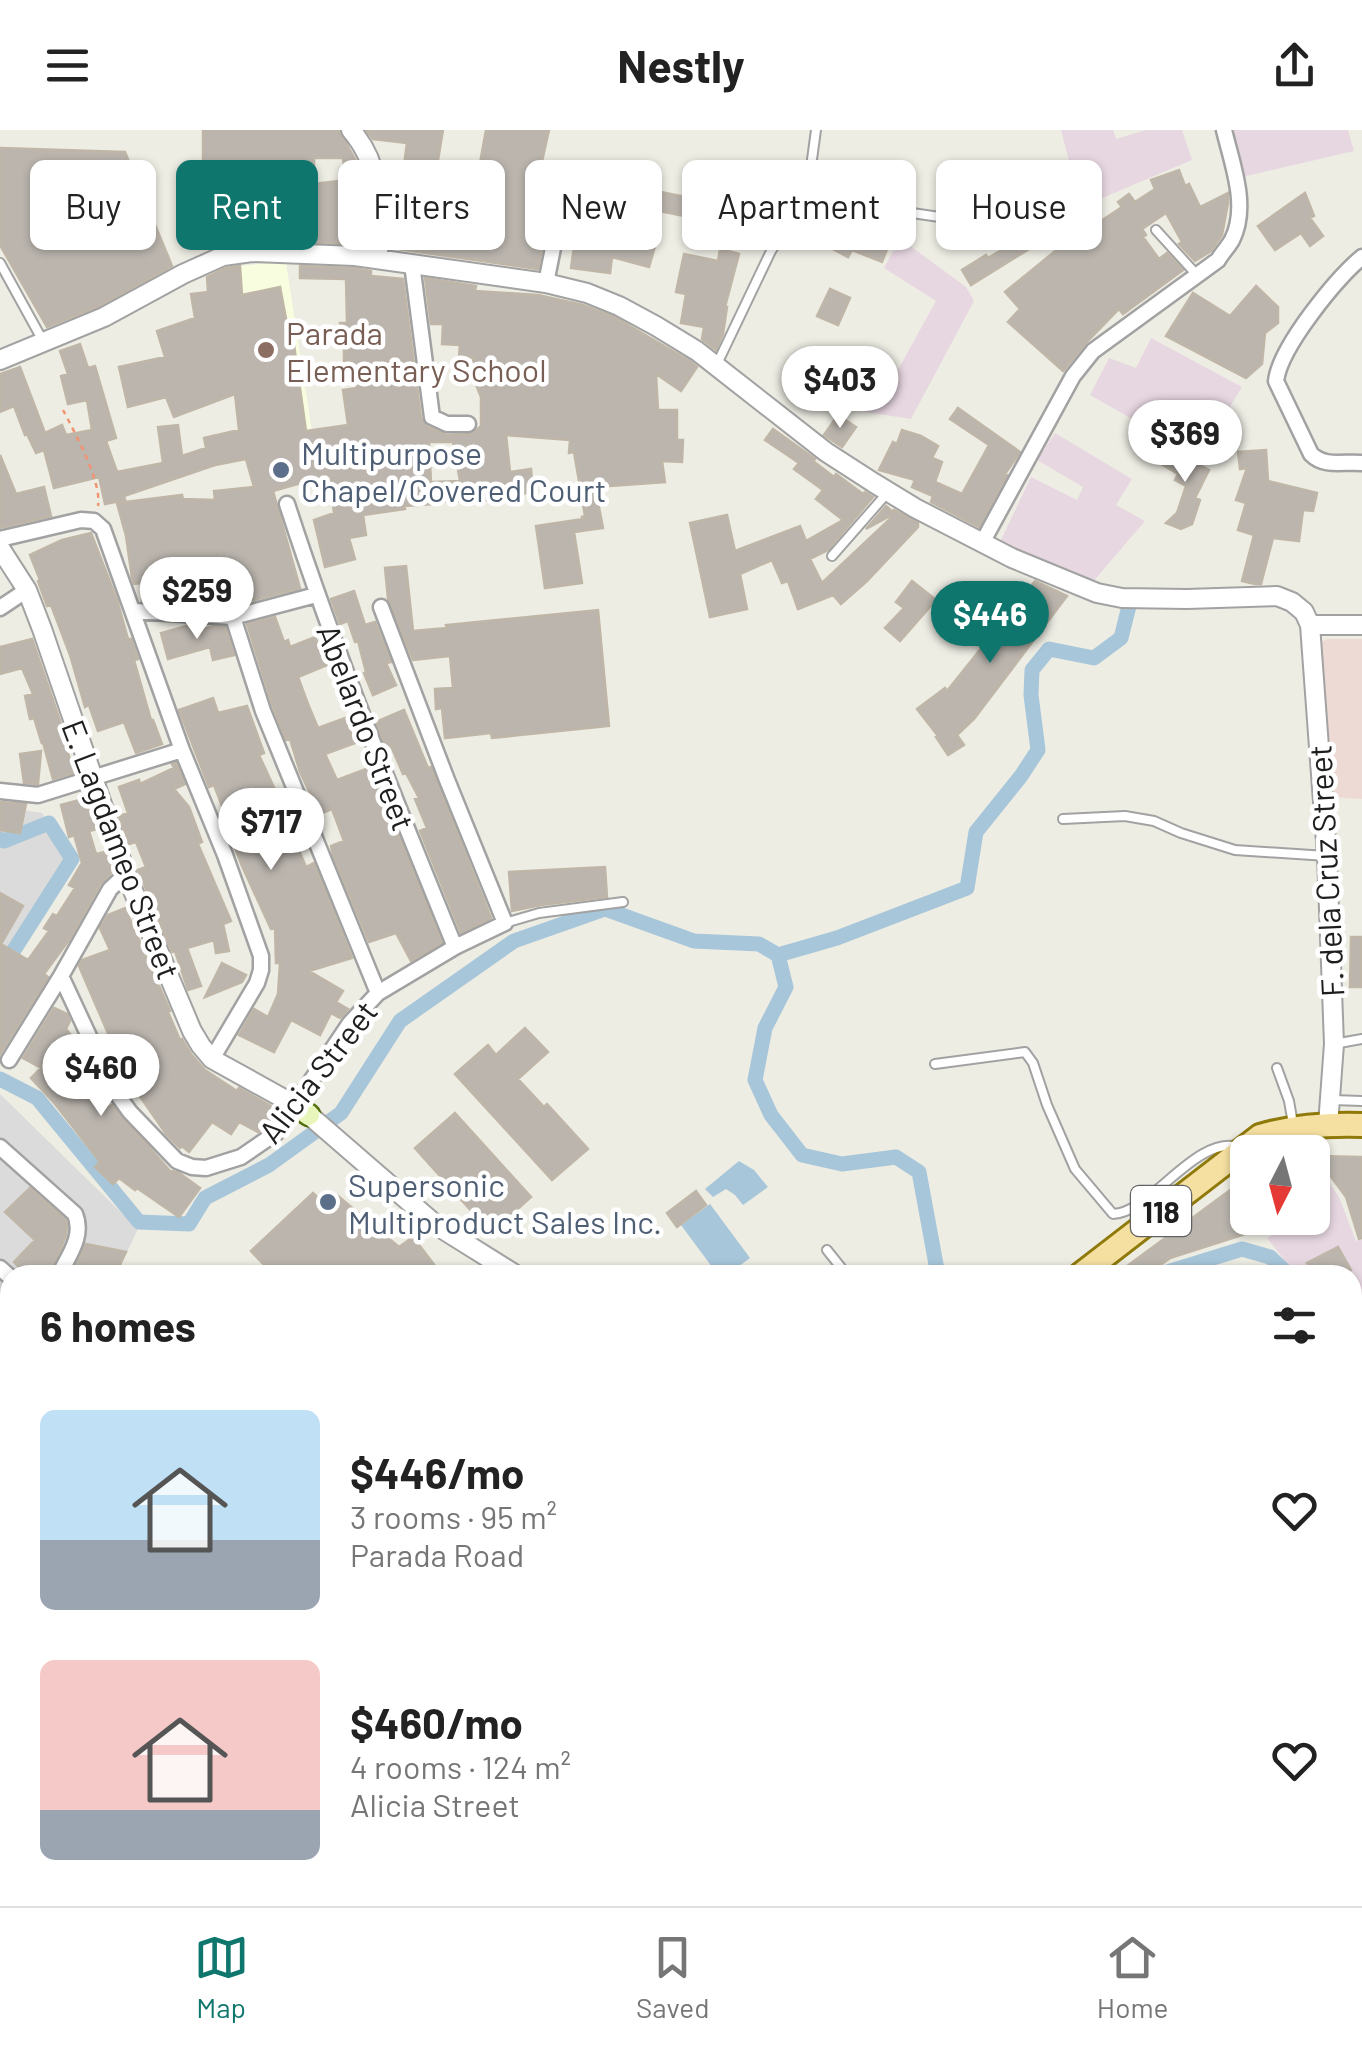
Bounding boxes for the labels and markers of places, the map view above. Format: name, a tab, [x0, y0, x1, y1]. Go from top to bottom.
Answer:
place label: Parada Elementary School	[286, 313, 547, 388]
marker: Parada Elementary School	[255, 339, 277, 361]
pin: $403	[781, 346, 899, 431]
pin: $369	[1126, 400, 1244, 485]
place label: Multipurpose Chapel/Covered Court	[301, 433, 606, 508]
marker: Multipurpose Chapel/Covered Court	[270, 459, 292, 481]
pin: $259	[138, 557, 256, 642]
pin: $446	[931, 581, 1049, 666]
pin: $717	[212, 788, 330, 873]
pin: $460	[42, 1034, 160, 1119]
place label: Supersonic Multiproduct Sales Inc.	[348, 1165, 662, 1240]
marker: Supersonic Multiproduct Sales Inc.	[317, 1191, 339, 1213]

